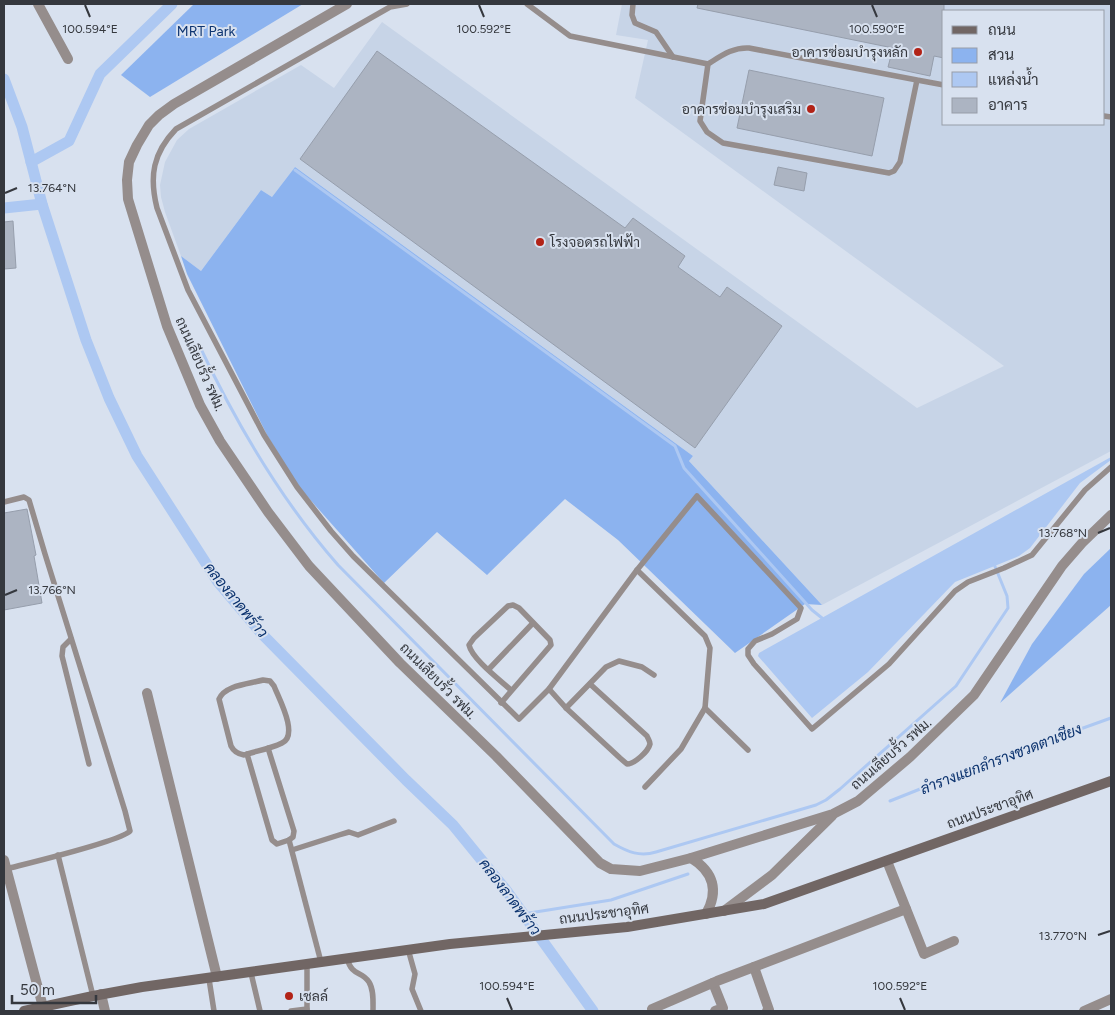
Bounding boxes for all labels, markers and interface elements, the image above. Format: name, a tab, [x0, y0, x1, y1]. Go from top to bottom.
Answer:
legend	[942, 10, 1105, 125]
text: ถนน	[988, 21, 1016, 39]
text: 100.594°E	[62, 22, 118, 36]
text: 100.592°E	[457, 22, 511, 36]
text: 100.590°E	[849, 22, 905, 36]
park label: MRT Park	[177, 23, 235, 40]
place label: อาคารซ่อมบำรุงหลัก	[792, 44, 908, 62]
marker: อาคารซ่อมบำรุงหลัก	[912, 46, 924, 58]
text: สวน	[988, 46, 1014, 64]
text: แหล่งน้ำ	[988, 67, 1039, 89]
text: อาคาร	[988, 96, 1028, 114]
place label: อาคารซ่อมบำรุงเสริม	[682, 101, 801, 119]
marker: อาคารซ่อมบำรุงเสริม	[805, 103, 817, 115]
text: 13.764°N	[28, 181, 76, 195]
place label: โรงจอดรถไฟฟ้า	[549, 233, 640, 251]
marker: โรงจอดรถไฟฟ้า	[534, 236, 546, 248]
street label: ถนนเลียบรั้ว รฟม.	[172, 313, 232, 414]
text: 13.768°N	[1039, 526, 1087, 540]
water label: คลองลาดพร้าว	[200, 558, 273, 641]
text: 13.766°N	[28, 583, 76, 597]
street label: ถนนเลียบรั้ว รฟม.	[396, 637, 482, 723]
street label: ถนนเลียบรั้ว รฟม.	[845, 712, 935, 794]
water label: ลำรางแยกลำรางชวดตาเชียง	[917, 719, 1085, 798]
street label: ถนนประชาอุทิศ	[945, 786, 1036, 833]
water label: คลองลาดพร้าว	[475, 855, 546, 939]
street label: ถนนประชาอุทิศ	[558, 900, 650, 929]
text: 13.770°N	[1039, 929, 1087, 943]
scale bar	[12, 972, 96, 1004]
text: 100.594°E	[479, 979, 535, 993]
text: 100.592°E	[873, 979, 927, 993]
text: 50 m	[20, 981, 55, 999]
place label: เชลล์	[299, 987, 328, 1005]
marker: เชลล์	[283, 990, 295, 1002]

